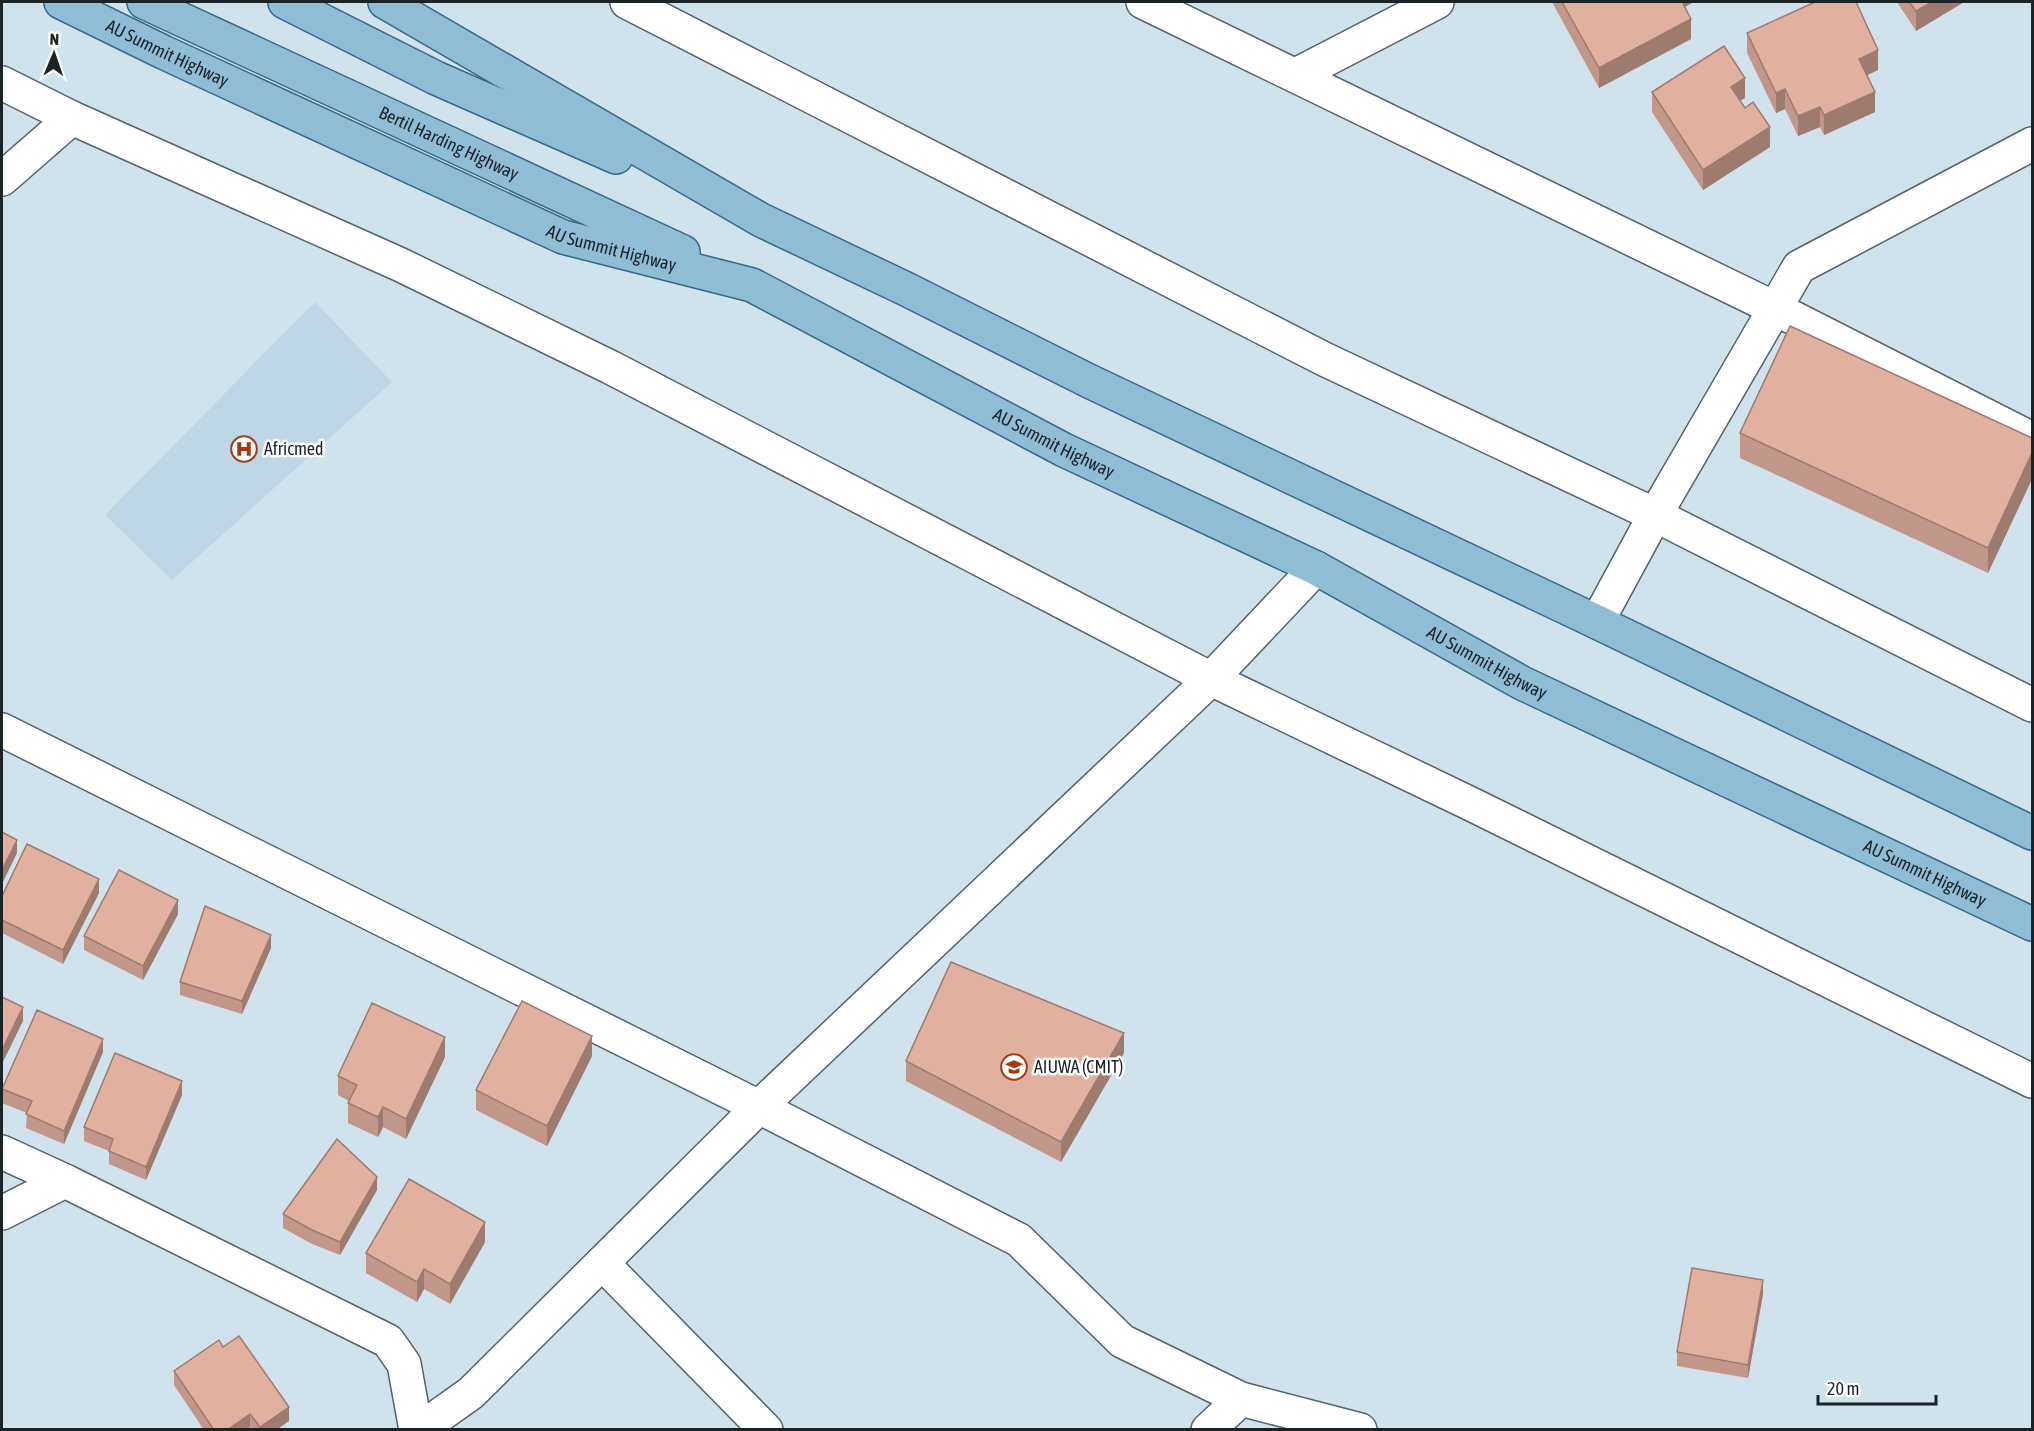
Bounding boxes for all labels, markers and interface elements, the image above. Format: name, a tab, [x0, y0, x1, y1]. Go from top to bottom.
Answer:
street label: AU Summit Highway	[103, 15, 232, 91]
north arrow	[24, 24, 84, 84]
text: N	[49, 30, 60, 48]
street label: Bertil Harding Highway	[376, 101, 522, 184]
street label: AU Summit Highway	[543, 220, 679, 275]
street label: AU Summit Highway	[990, 403, 1118, 482]
hospital icon: Africmed	[229, 434, 259, 464]
place label: Africmed	[264, 438, 323, 459]
street label: AU Summit Highway	[1424, 621, 1550, 703]
street label: AU Summit Highway	[1860, 835, 1990, 911]
school or university icon: AIUWA (CMIT)	[999, 1052, 1029, 1082]
place label: AIUWA (CMIT)	[1034, 1056, 1123, 1077]
scale bar	[1818, 1368, 1936, 1406]
text: 20 m	[1827, 1378, 1859, 1399]

